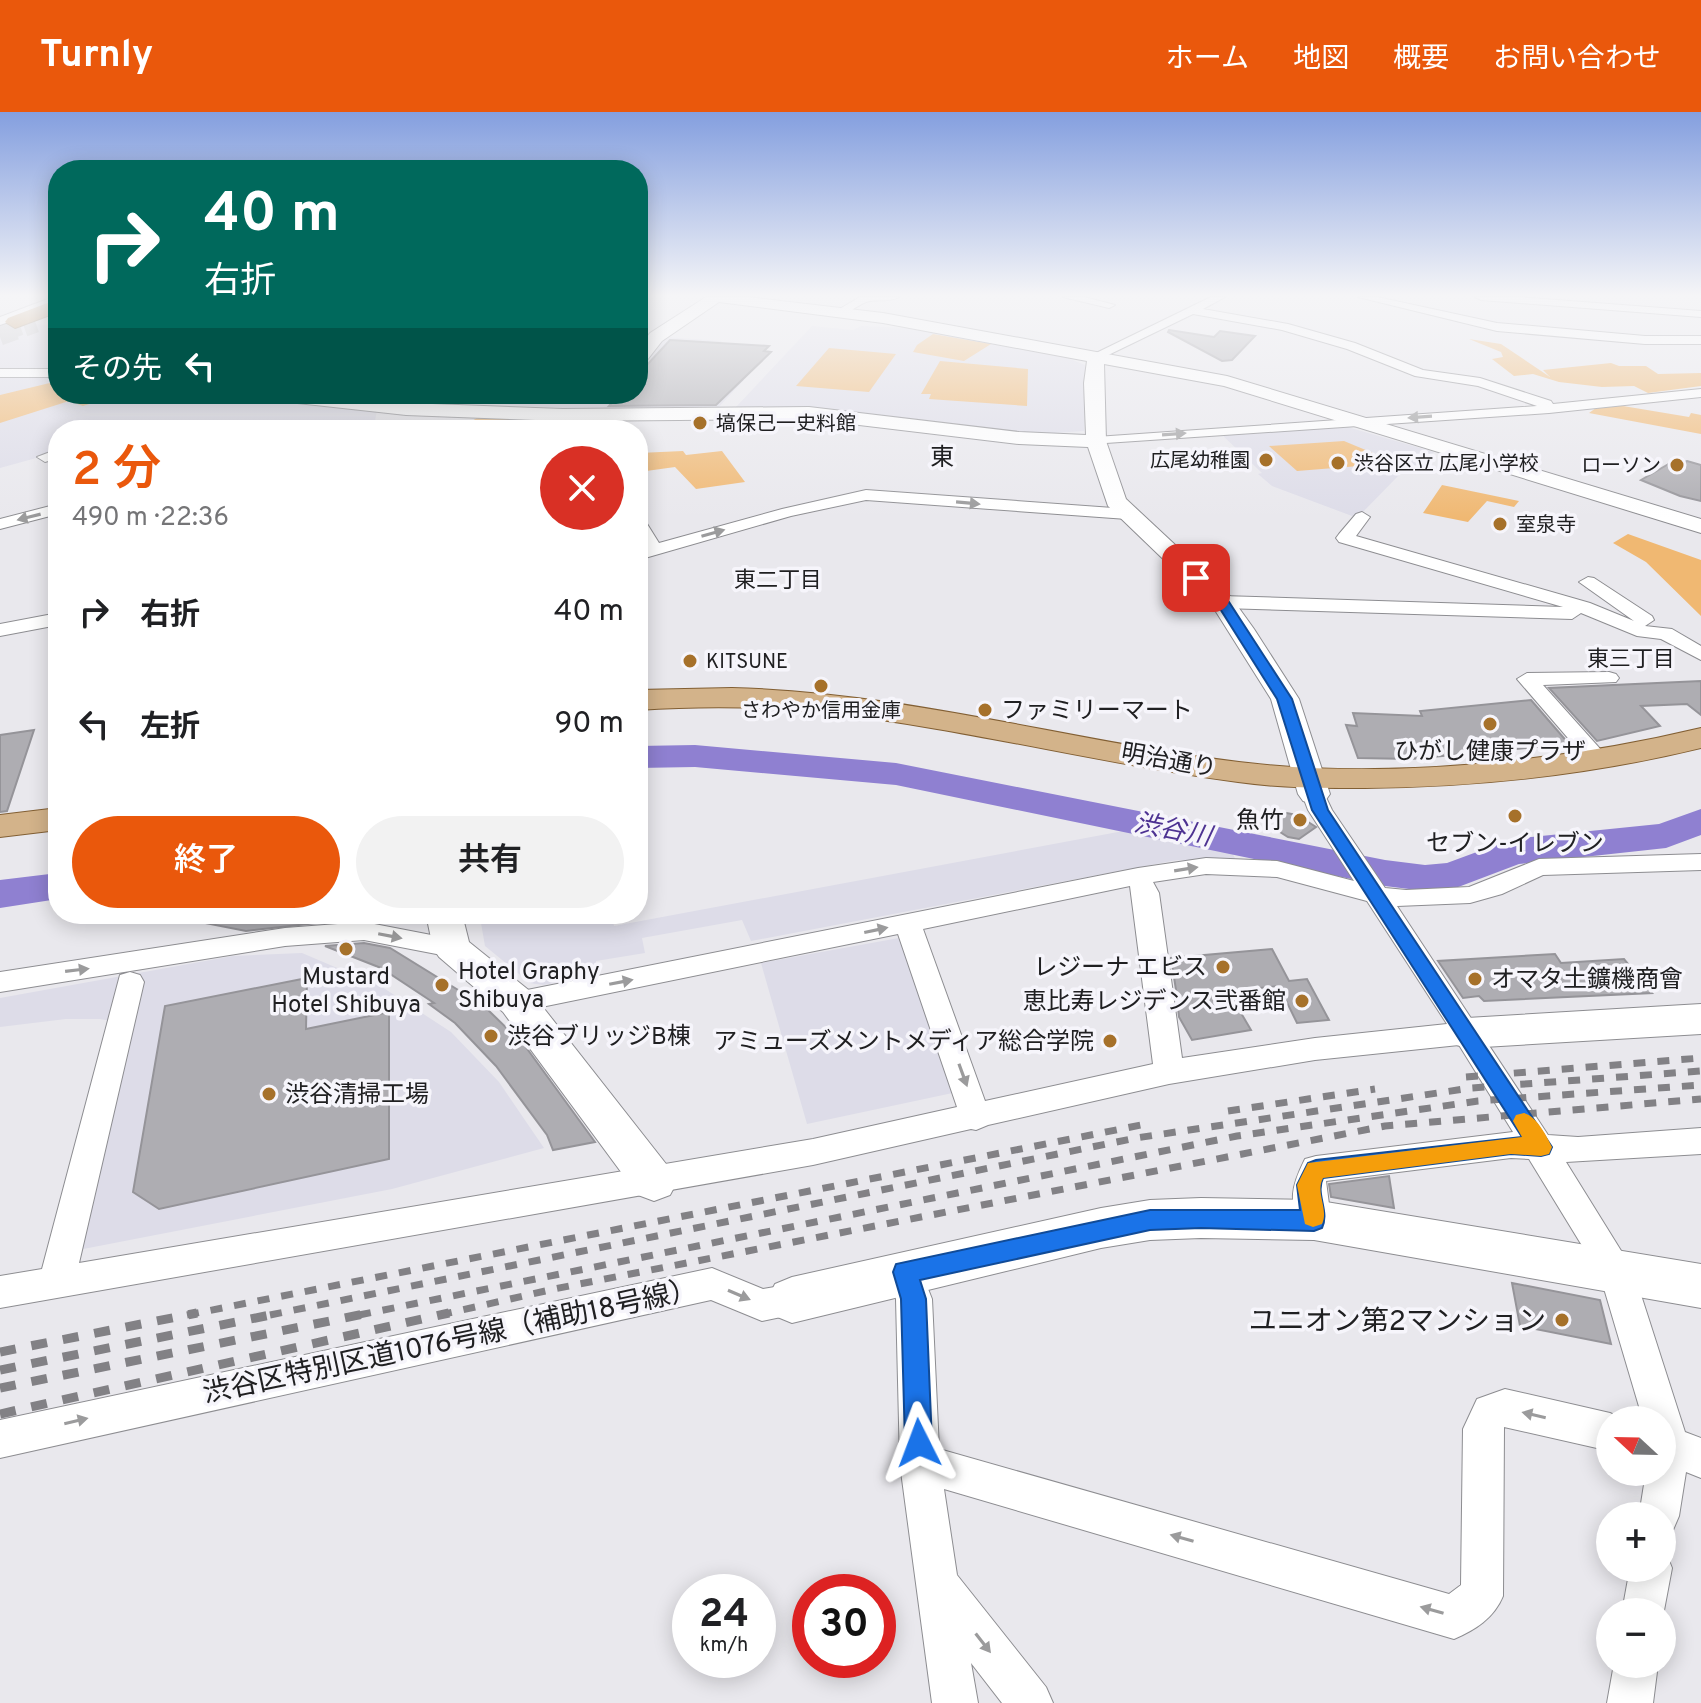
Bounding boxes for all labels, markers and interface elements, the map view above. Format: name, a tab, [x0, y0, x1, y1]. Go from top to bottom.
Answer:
text: Turnly	[40, 32, 153, 81]
text: ホーム	[1166, 42, 1249, 78]
text: 地図	[1293, 42, 1349, 78]
text: 概要	[1393, 42, 1449, 78]
text: お問い合わせ	[1493, 42, 1661, 78]
text: 40 m	[204, 181, 340, 251]
icon: right	[72, 192, 176, 296]
text: 右折	[204, 260, 276, 306]
icon: left	[178, 344, 222, 388]
text: その先	[72, 352, 162, 389]
one-way arrow	[1407, 411, 1432, 424]
place label: 塙保己一史料館	[716, 412, 856, 438]
marker: 塙保己一史料館	[691, 414, 709, 432]
one-way arrow	[1162, 427, 1187, 440]
text: 2 分	[72, 442, 161, 502]
district label: 東	[930, 444, 954, 474]
button: close	[540, 446, 624, 530]
place label: 広尾幼稚園	[1150, 449, 1250, 475]
marker: 広尾幼稚園	[1257, 451, 1275, 469]
place label: 渋谷区立 広尾小学校	[1354, 452, 1539, 478]
marker: 渋谷区立 広尾小学校	[1329, 454, 1347, 472]
place label: ローソン	[1581, 454, 1661, 480]
marker: ローソン	[1668, 456, 1686, 474]
one-way arrow	[956, 497, 981, 510]
text: 490 m · 22:36	[72, 502, 229, 535]
one-way arrow	[16, 511, 41, 523]
place label: 室泉寺	[1516, 513, 1576, 539]
marker: 室泉寺	[1491, 515, 1509, 533]
one-way arrow	[700, 527, 725, 539]
pin	[1162, 544, 1230, 612]
icon: arrive	[1174, 556, 1218, 600]
district label: 東二丁目	[734, 568, 822, 595]
icon: right	[72, 590, 116, 634]
text: 40 m	[554, 594, 624, 631]
text: 右折	[140, 598, 200, 635]
district label: 東三丁目	[1587, 647, 1675, 674]
place label: KITSUNE	[706, 650, 788, 676]
marker: KITSUNE	[681, 652, 699, 670]
marker: さわやか信用金庫	[812, 677, 830, 695]
place label: ファミリーマート	[1001, 697, 1193, 727]
place label: さわやか信用金庫	[741, 699, 901, 725]
marker: ファミリーマート	[976, 701, 994, 719]
icon: left	[72, 702, 116, 746]
text: 90 m	[555, 706, 624, 743]
text: 左折	[140, 710, 200, 747]
marker: ひがし健康プラザ	[1481, 715, 1499, 733]
place label: ひがし健康プラザ	[1394, 738, 1586, 768]
street label: 明治通り	[1119, 739, 1219, 785]
place label: 魚竹	[1236, 807, 1284, 837]
marker: セブン-イレブン	[1506, 807, 1524, 825]
water label: 渋谷川	[1131, 808, 1217, 856]
marker: 魚竹	[1291, 811, 1309, 829]
button: 終了	[72, 816, 340, 908]
button: 共有	[356, 816, 624, 908]
place label: セブン-イレブン	[1426, 830, 1604, 860]
one-way arrow	[1174, 862, 1199, 875]
one-way arrow	[864, 923, 889, 936]
one-way arrow	[378, 930, 403, 943]
marker: Mustard Hotel Shibuya	[337, 940, 355, 958]
place label: レジーナ エビス	[1033, 954, 1207, 984]
place label: Hotel Graphy Shibuya	[458, 958, 600, 1016]
marker: レジーナ エビス	[1214, 958, 1232, 976]
one-way arrow	[65, 963, 90, 976]
place label: Mustard Hotel Shibuya	[271, 963, 421, 1021]
place label: オマタ土鑛機商會	[1491, 966, 1683, 996]
marker: オマタ土鑛機商會	[1466, 970, 1484, 988]
one-way arrow	[609, 975, 634, 988]
marker: Hotel Graphy Shibuya	[433, 976, 451, 994]
place label: 恵比寿レジデンス弐番館	[1022, 988, 1286, 1018]
marker: 恵比寿レジデンス弐番館	[1293, 992, 1311, 1010]
place label: 渋谷ブリッジB棟	[507, 1023, 691, 1053]
marker: 渋谷ブリッジB棟	[482, 1027, 500, 1045]
place label: アミューズメントメディア総合学院	[713, 1028, 1094, 1058]
marker: アミューズメントメディア総合学院	[1101, 1032, 1119, 1050]
one-way arrow	[958, 1063, 970, 1087]
place label: 渋谷清掃工場	[285, 1081, 429, 1111]
marker: 渋谷清掃工場	[260, 1085, 278, 1103]
street label: 渋谷区特別区道1076号線（補助18号線）	[200, 1273, 701, 1413]
one-way arrow	[727, 1289, 751, 1302]
place label: ユニオン第2マンション	[1249, 1305, 1546, 1341]
marker: ユニオン第2マンション	[1553, 1311, 1571, 1329]
position arrow	[877, 1401, 961, 1485]
north arrow	[1596, 1406, 1676, 1486]
map controls	[1596, 1406, 1676, 1678]
one-way arrow	[1521, 1408, 1546, 1421]
one-way arrow	[64, 1415, 89, 1427]
button: +	[1596, 1502, 1676, 1582]
one-way arrow	[1170, 1531, 1194, 1544]
speed limit sign: 30	[792, 1574, 896, 1678]
text: 24	[699, 1591, 749, 1641]
button: −	[1596, 1598, 1676, 1678]
one-way arrow	[1420, 1603, 1444, 1616]
text: km/h	[700, 1633, 748, 1659]
one-way arrow	[975, 1633, 991, 1653]

